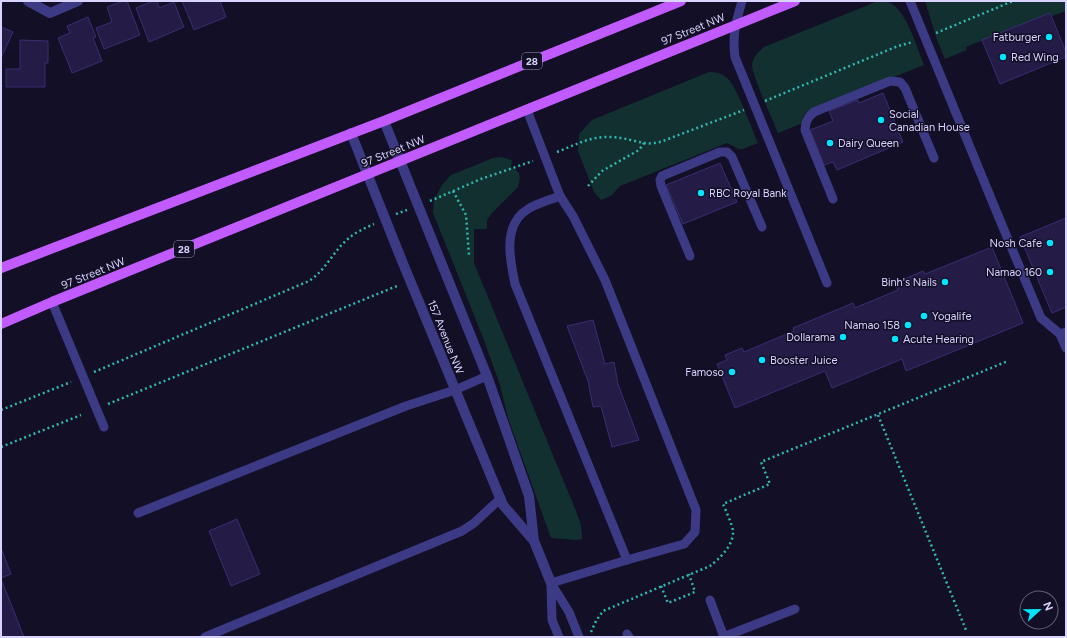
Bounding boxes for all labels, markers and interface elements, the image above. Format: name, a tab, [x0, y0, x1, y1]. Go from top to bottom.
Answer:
street label: 97 Street NW	[659, 11, 727, 48]
place label: Fatburger	[993, 31, 1041, 44]
marker: Fatburger	[1044, 32, 1054, 42]
place label: Red Wing	[1011, 51, 1059, 64]
marker: Red Wing	[998, 52, 1008, 62]
road number: 28	[522, 53, 542, 69]
place label: Social Canadian House	[889, 108, 970, 134]
marker: Social Canadian House	[876, 115, 886, 125]
street label: 97 Street NW	[359, 133, 427, 170]
place label: Dairy Queen	[838, 137, 899, 150]
marker: Dairy Queen	[825, 138, 835, 148]
place label: RBC Royal Bank	[709, 187, 787, 200]
marker: RBC Royal Bank	[696, 188, 706, 198]
place label: Nosh Cafe	[990, 237, 1042, 250]
marker: Nosh Cafe	[1045, 238, 1055, 248]
road number: 28	[174, 241, 194, 257]
street label: 97 Street NW	[59, 255, 127, 292]
place label: Namao 160	[986, 266, 1042, 279]
marker: Namao 160	[1045, 267, 1055, 277]
place label: Binh's Nails	[881, 276, 937, 289]
marker: Binh's Nails	[940, 277, 950, 287]
street label: 157 Avenue NW	[425, 298, 466, 376]
place label: Yogalife	[932, 310, 971, 323]
marker: Yogalife	[919, 311, 929, 321]
place label: Namao 158	[844, 319, 900, 332]
marker: Namao 158	[903, 320, 913, 330]
place label: Dollarama	[786, 331, 835, 344]
marker: Dollarama	[838, 332, 848, 342]
place label: Acute Hearing	[903, 333, 974, 346]
marker: Acute Hearing	[890, 334, 900, 344]
place label: Booster Juice	[770, 354, 838, 367]
marker: Booster Juice	[757, 355, 767, 365]
place label: Famoso	[685, 366, 724, 379]
marker: Famoso	[727, 367, 737, 377]
north arrow	[1019, 590, 1059, 630]
text: N	[1040, 600, 1055, 613]

